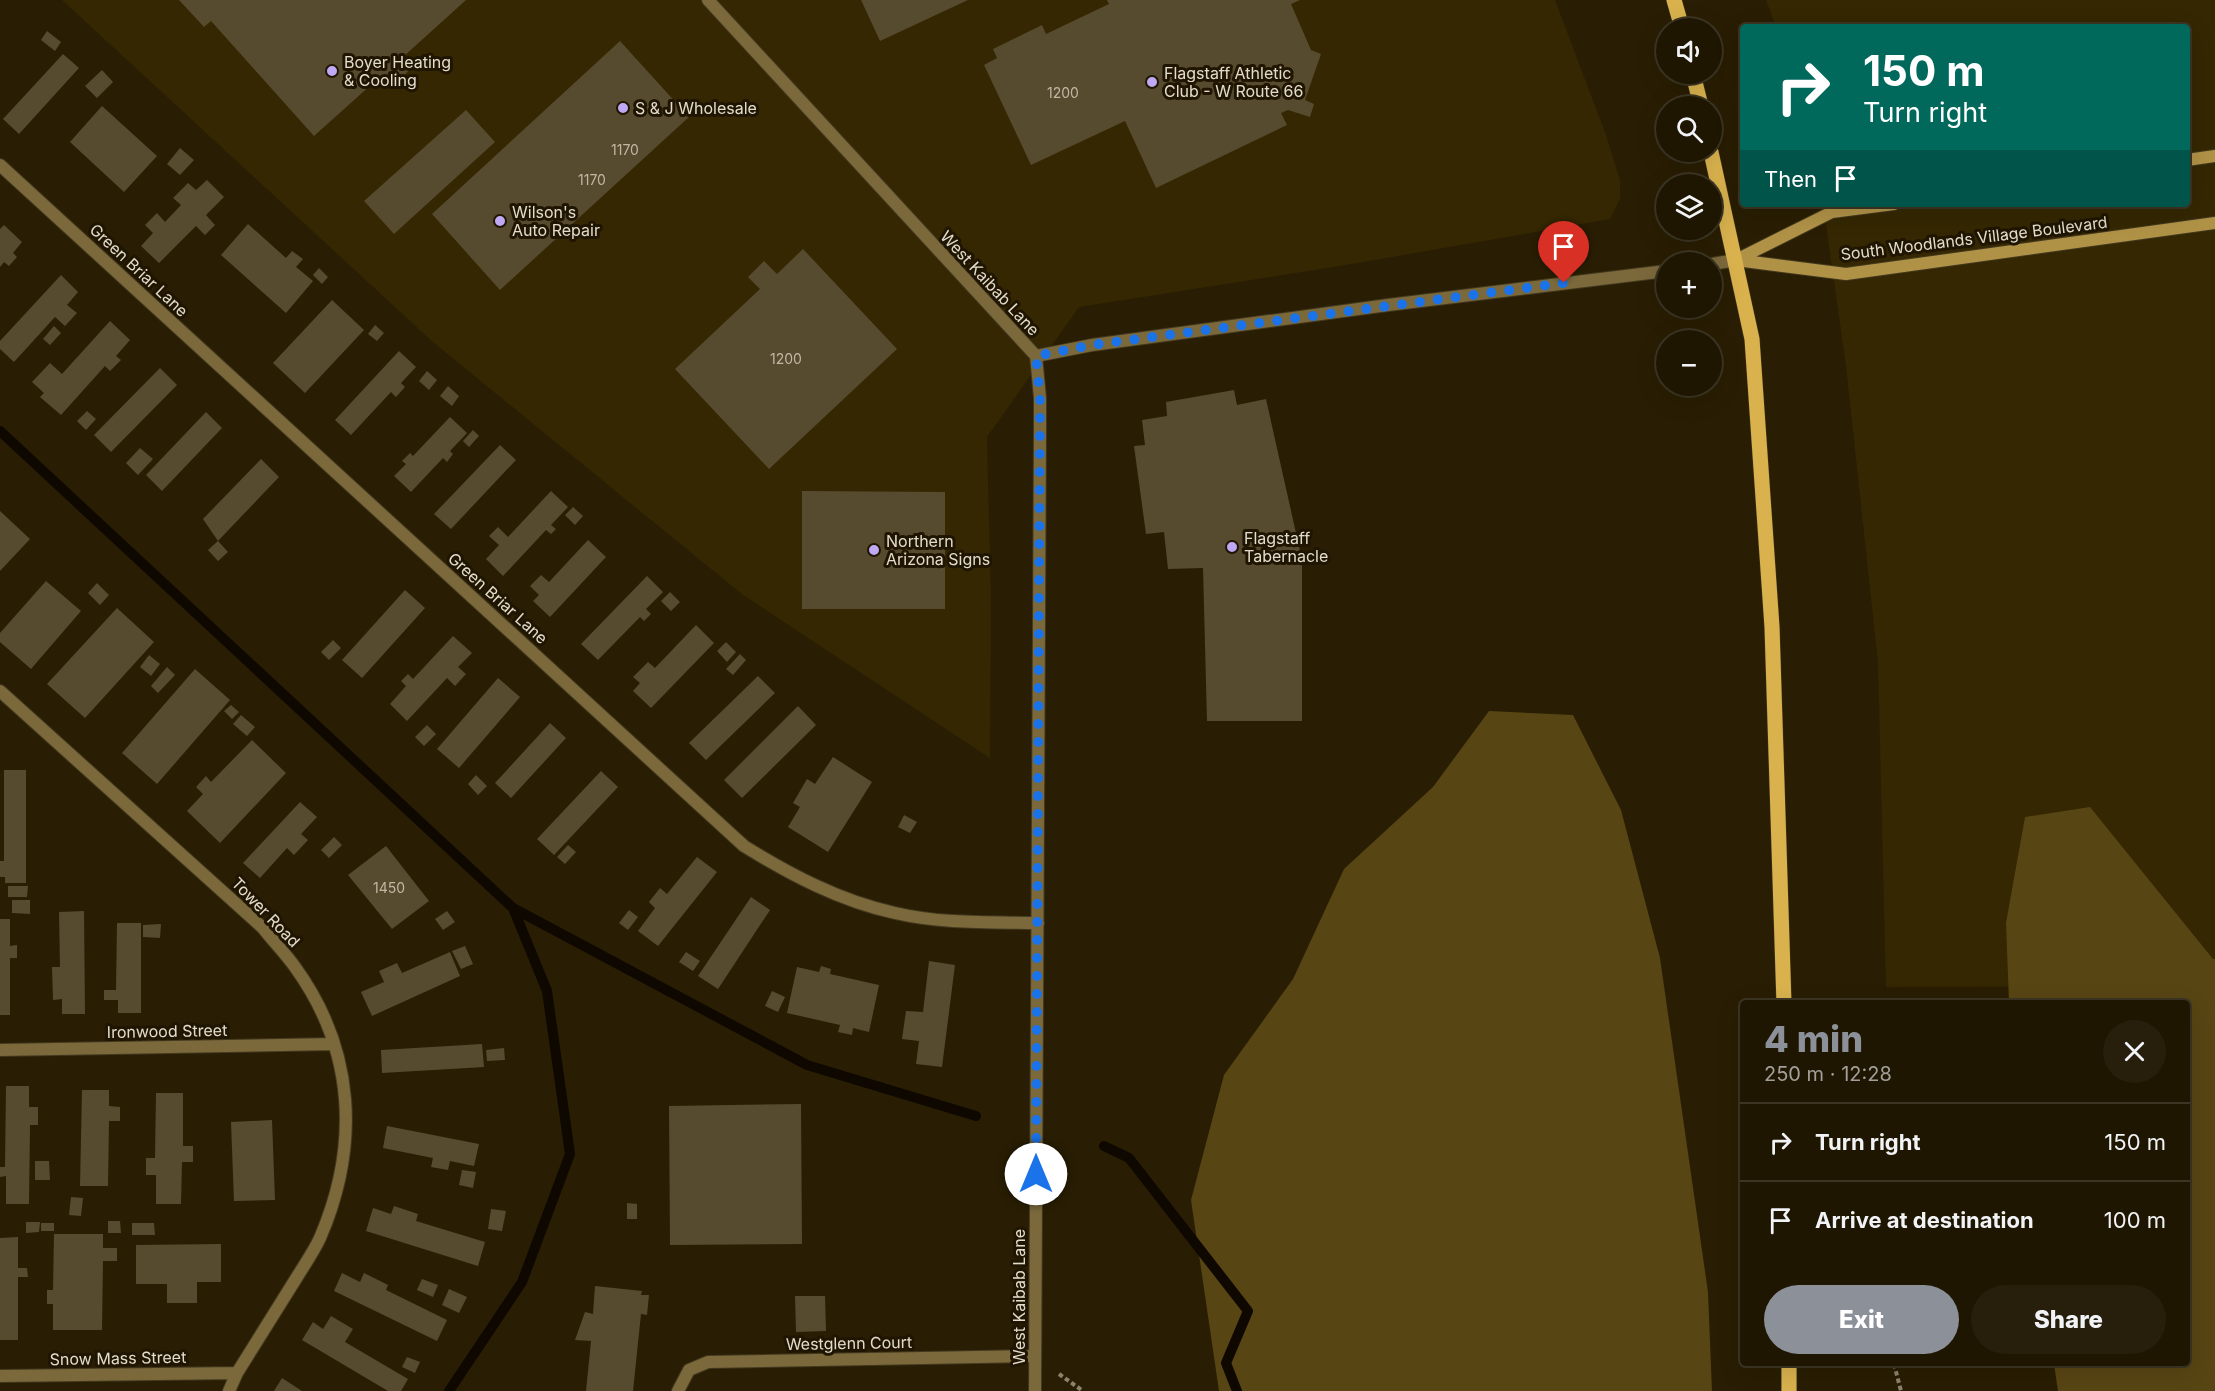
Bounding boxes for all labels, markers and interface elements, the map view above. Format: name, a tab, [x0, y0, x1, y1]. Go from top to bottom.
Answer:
map controls	[1656, 18, 1722, 396]
button: sound	[1656, 18, 1722, 84]
text: 150 m	[1863, 45, 1985, 96]
icon: right	[1764, 48, 1842, 126]
place label: Boyer Heating & Cooling	[344, 52, 451, 90]
place label: Flagstaff Athletic Club - W Route 66	[1164, 63, 1303, 101]
marker: Boyer Heating & Cooling	[325, 64, 339, 78]
marker: Flagstaff Athletic Club - W Route 66	[1145, 75, 1159, 89]
house number: 1200	[1047, 84, 1079, 101]
button: search	[1656, 96, 1722, 162]
text: Turn right	[1863, 96, 1987, 129]
place label: S & J Wholesale	[635, 98, 757, 118]
marker: S & J Wholesale	[616, 101, 630, 115]
house number: 1170	[611, 141, 639, 158]
icon: arrive	[1829, 162, 1862, 195]
text: Then	[1764, 166, 1817, 192]
house number: 1170	[578, 171, 606, 188]
button: layers	[1656, 174, 1722, 240]
place label: Wilson's Auto Repair	[512, 202, 600, 240]
street label: South Woodlands Village Boulevard	[1839, 212, 2109, 264]
marker: Wilson's Auto Repair	[493, 214, 507, 228]
street label: Green Briar Lane	[86, 219, 192, 321]
pin	[1538, 221, 1589, 283]
street label: West Kaibab Lane	[936, 226, 1044, 340]
icon: arrive	[1547, 230, 1580, 263]
button: +	[1656, 252, 1722, 318]
button: −	[1656, 330, 1722, 396]
house number: 1200	[770, 350, 802, 367]
place label: Flagstaff Tabernacle	[1244, 528, 1328, 566]
place label: Northern Arizona Signs	[886, 531, 990, 569]
marker: Flagstaff Tabernacle	[1225, 540, 1239, 554]
marker: Northern Arizona Signs	[867, 543, 881, 557]
street label: Green Briar Lane	[444, 548, 552, 648]
street label: Tower Road	[228, 873, 304, 951]
house number: 1450	[373, 879, 405, 896]
text: 4 min	[1764, 1017, 1863, 1061]
street label: Ironwood Street	[107, 1020, 227, 1042]
button: close	[2103, 1020, 2166, 1083]
text: 250 m · 12:28	[1764, 1062, 1892, 1086]
icon: right	[1764, 1126, 1797, 1159]
text: Turn right	[1815, 1129, 1921, 1155]
text: 150 m	[2104, 1129, 2166, 1155]
position arrow	[1004, 1142, 1068, 1206]
icon: arrive	[1764, 1204, 1797, 1237]
text: Arrive at destination	[1815, 1207, 2034, 1233]
text: 100 m	[2104, 1207, 2166, 1233]
street label: West Kaibab Lane	[1009, 1229, 1029, 1365]
button: Exit	[1764, 1285, 1959, 1354]
button: Share	[1971, 1285, 2166, 1354]
street label: Westglenn Court	[786, 1332, 912, 1354]
street label: Snow Mass Street	[50, 1347, 186, 1369]

